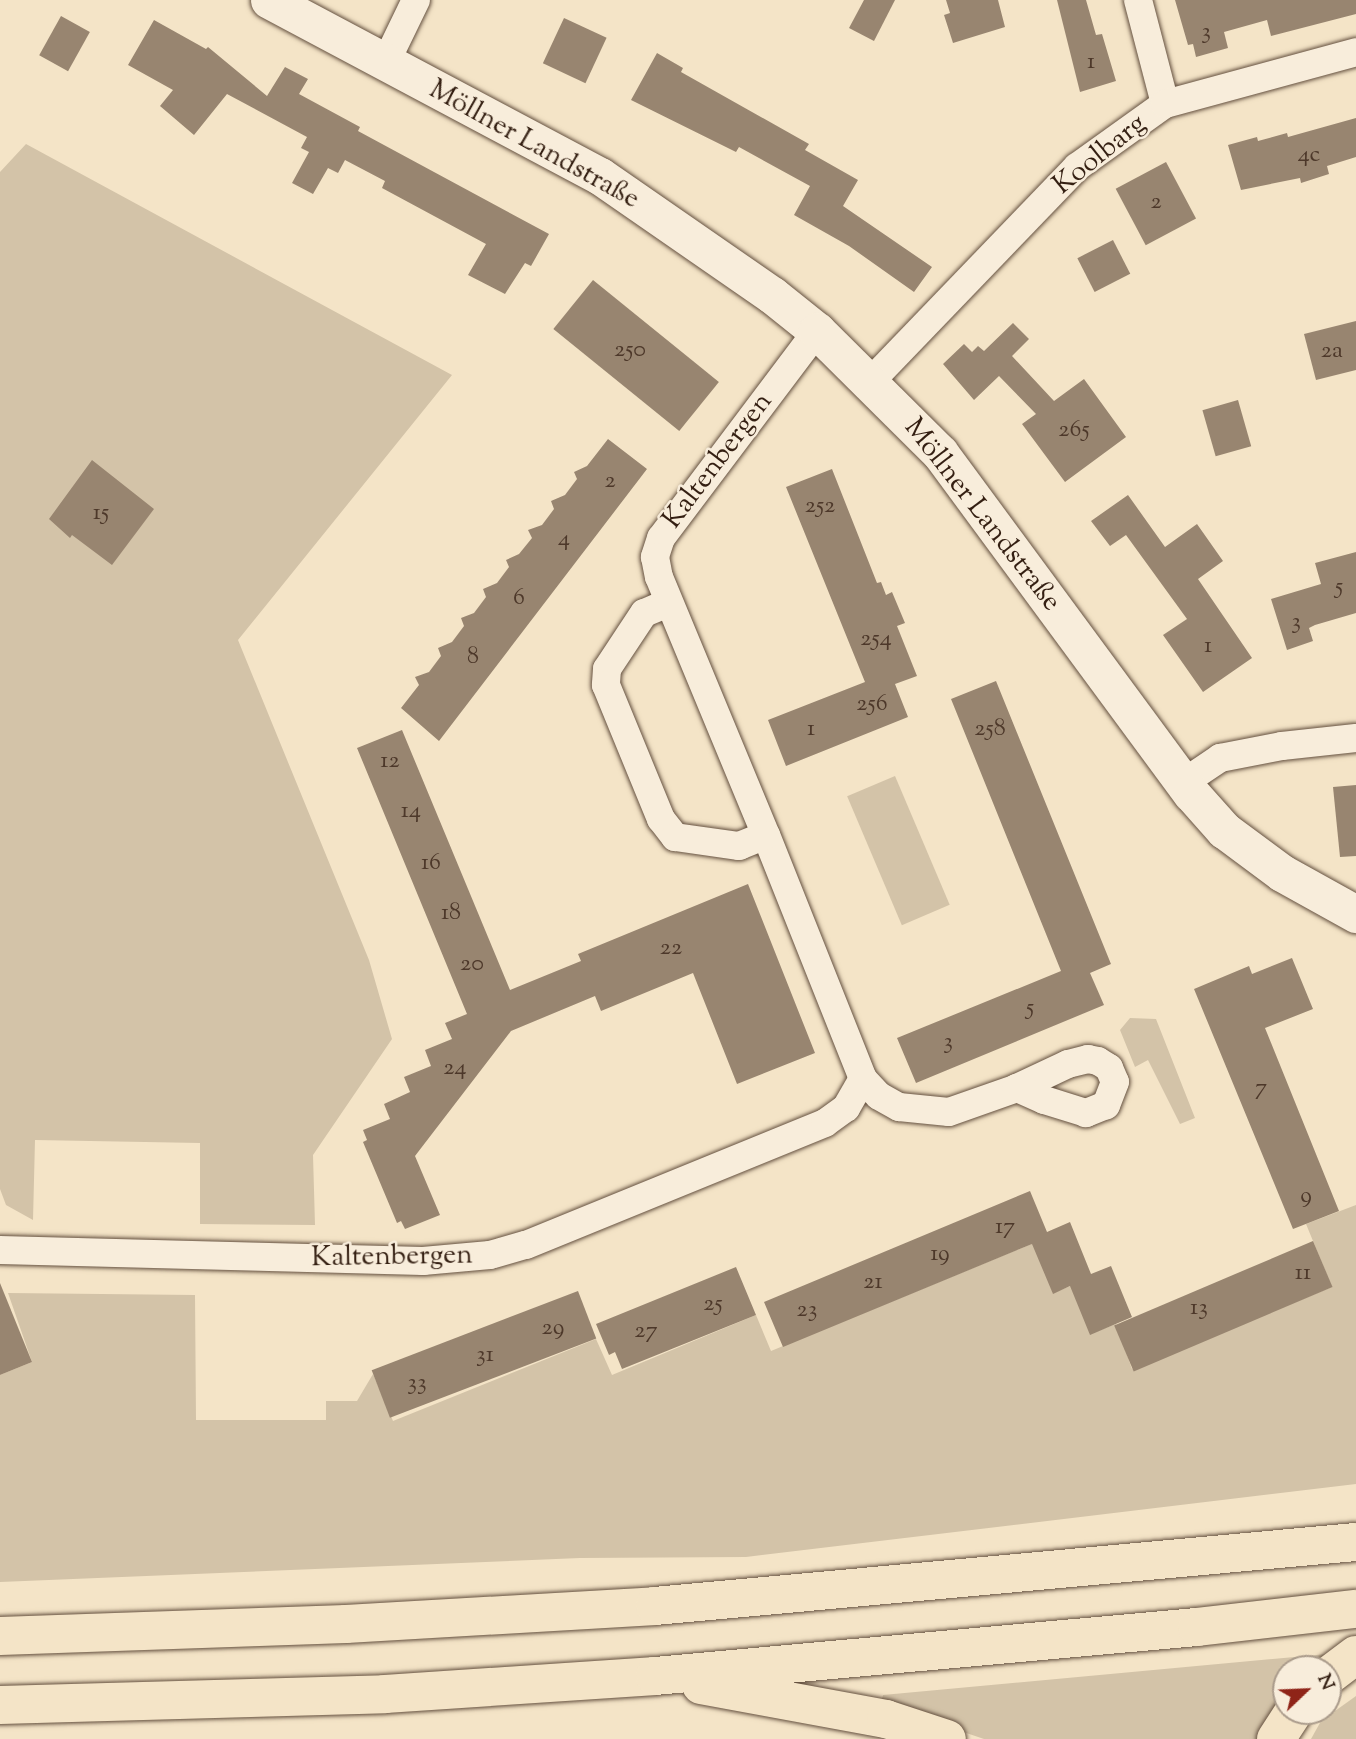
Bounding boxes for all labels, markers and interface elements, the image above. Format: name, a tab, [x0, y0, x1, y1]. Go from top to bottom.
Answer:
house number: 3	[1201, 19, 1211, 47]
house number: 1	[1087, 49, 1095, 77]
street label: Möllner Landstraße	[423, 73, 645, 217]
street label: Koolbarg	[1047, 107, 1153, 203]
house number: 4c	[1298, 142, 1320, 170]
house number: 2	[1150, 189, 1162, 217]
house number: 250	[614, 337, 646, 365]
house number: 2a	[1321, 338, 1343, 366]
street label: Kaltenbergen	[656, 386, 780, 536]
street label: Möllner Landstraße	[896, 412, 1068, 618]
house number: 265	[1058, 417, 1090, 445]
house number: 2	[604, 468, 616, 496]
house number: 252	[805, 493, 835, 521]
house number: 15	[93, 500, 109, 528]
house number: 4	[558, 526, 570, 554]
house number: 5	[1335, 574, 1343, 602]
house number: 6	[513, 585, 525, 613]
house number: 3	[1291, 609, 1301, 637]
house number: 254	[860, 626, 892, 654]
house number: 1	[1204, 633, 1212, 661]
house number: 8	[467, 644, 479, 672]
house number: 256	[856, 691, 888, 719]
house number: 1	[807, 716, 815, 744]
house number: 258	[974, 716, 1006, 744]
house number: 12	[380, 748, 400, 776]
house number: 14	[401, 798, 421, 826]
house number: 16	[421, 850, 441, 878]
house number: 18	[441, 900, 461, 928]
house number: 22	[660, 935, 682, 963]
house number: 20	[460, 951, 484, 979]
house number: 5	[1026, 995, 1034, 1023]
house number: 3	[943, 1029, 953, 1057]
house number: 24	[443, 1055, 467, 1083]
house number: 7	[1255, 1075, 1267, 1103]
house number: 9	[1300, 1183, 1312, 1211]
house number: 17	[995, 1214, 1015, 1242]
street label: Kaltenbergen	[311, 1239, 473, 1275]
house number: 19	[930, 1241, 950, 1269]
house number: 11	[1295, 1260, 1311, 1288]
house number: 21	[863, 1269, 883, 1297]
house number: 25	[703, 1291, 723, 1319]
house number: 13	[1190, 1295, 1208, 1323]
house number: 23	[797, 1297, 817, 1325]
house number: 29	[542, 1315, 564, 1343]
house number: 27	[634, 1318, 658, 1346]
house number: 31	[476, 1342, 494, 1370]
house number: 33	[407, 1370, 427, 1398]
north arrow	[1272, 1655, 1342, 1725]
text: N	[1310, 1670, 1340, 1695]

